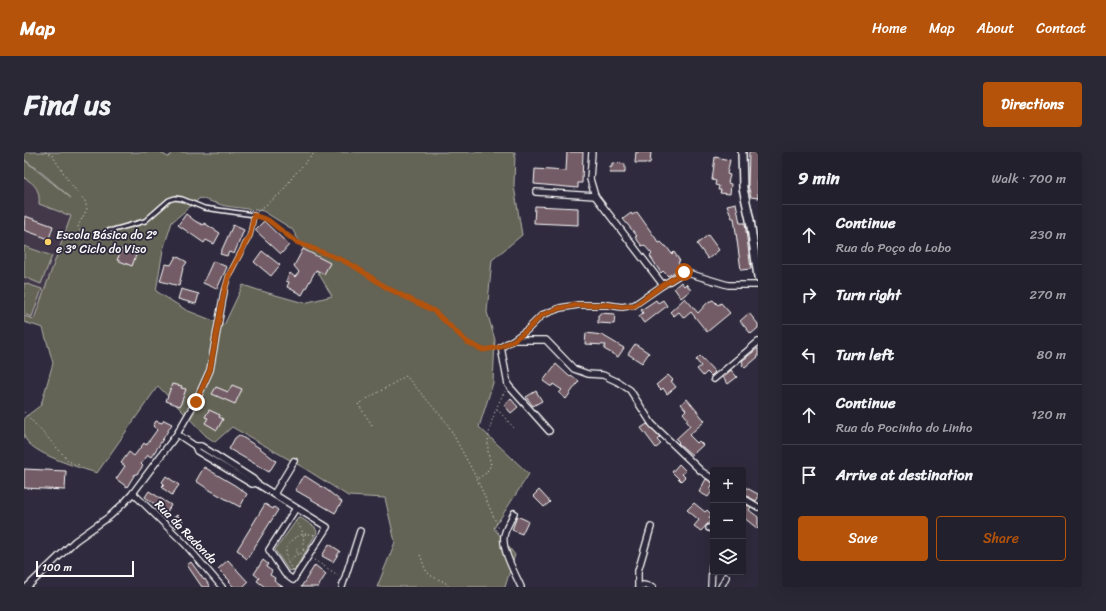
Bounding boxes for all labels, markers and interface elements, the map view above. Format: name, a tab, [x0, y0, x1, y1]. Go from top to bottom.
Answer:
text: Map	[20, 12, 55, 45]
text: Home	[872, 16, 907, 41]
text: Map	[929, 16, 955, 41]
text: About	[977, 16, 1014, 41]
text: Contact	[1036, 16, 1086, 41]
text: Find us	[24, 80, 111, 129]
button: Directions	[983, 82, 1082, 127]
text: 9 min	[798, 163, 840, 193]
text: Walk · 700 m	[991, 167, 1066, 190]
text: Continue	[836, 210, 896, 236]
text: 230 m	[1030, 223, 1066, 246]
place label: Escola Básica do 2º e 3º Ciclo do Viso	[56, 224, 158, 260]
icon: ahead	[798, 224, 820, 246]
text: Rua do Poço do Lobo	[836, 236, 951, 259]
marker: Escola Básica do 2º e 3º Ciclo do Viso	[43, 237, 53, 247]
route start	[675, 263, 693, 281]
text: Turn right	[836, 282, 901, 308]
text: 270 m	[1029, 283, 1066, 306]
icon: right	[798, 284, 820, 306]
text: Turn left	[836, 342, 894, 368]
text: 80 m	[1037, 343, 1066, 366]
icon: left	[798, 344, 820, 366]
text: Continue	[836, 390, 896, 416]
route end	[187, 393, 205, 411]
text: 120 m	[1031, 403, 1066, 426]
icon: ahead	[798, 404, 820, 426]
text: Rua do Pocinho do Linho	[836, 416, 972, 439]
text: Arrive at destination	[836, 462, 973, 488]
icon: arrive	[798, 464, 820, 486]
map controls	[710, 467, 746, 575]
button: +	[710, 467, 746, 503]
street label: Rua da Redonda	[149, 494, 223, 570]
button: −	[710, 503, 746, 539]
button: Save	[798, 516, 928, 561]
button: Share	[936, 516, 1066, 561]
button: layers	[710, 539, 746, 575]
text: 100 m	[42, 558, 72, 577]
scale bar	[36, 559, 134, 578]

